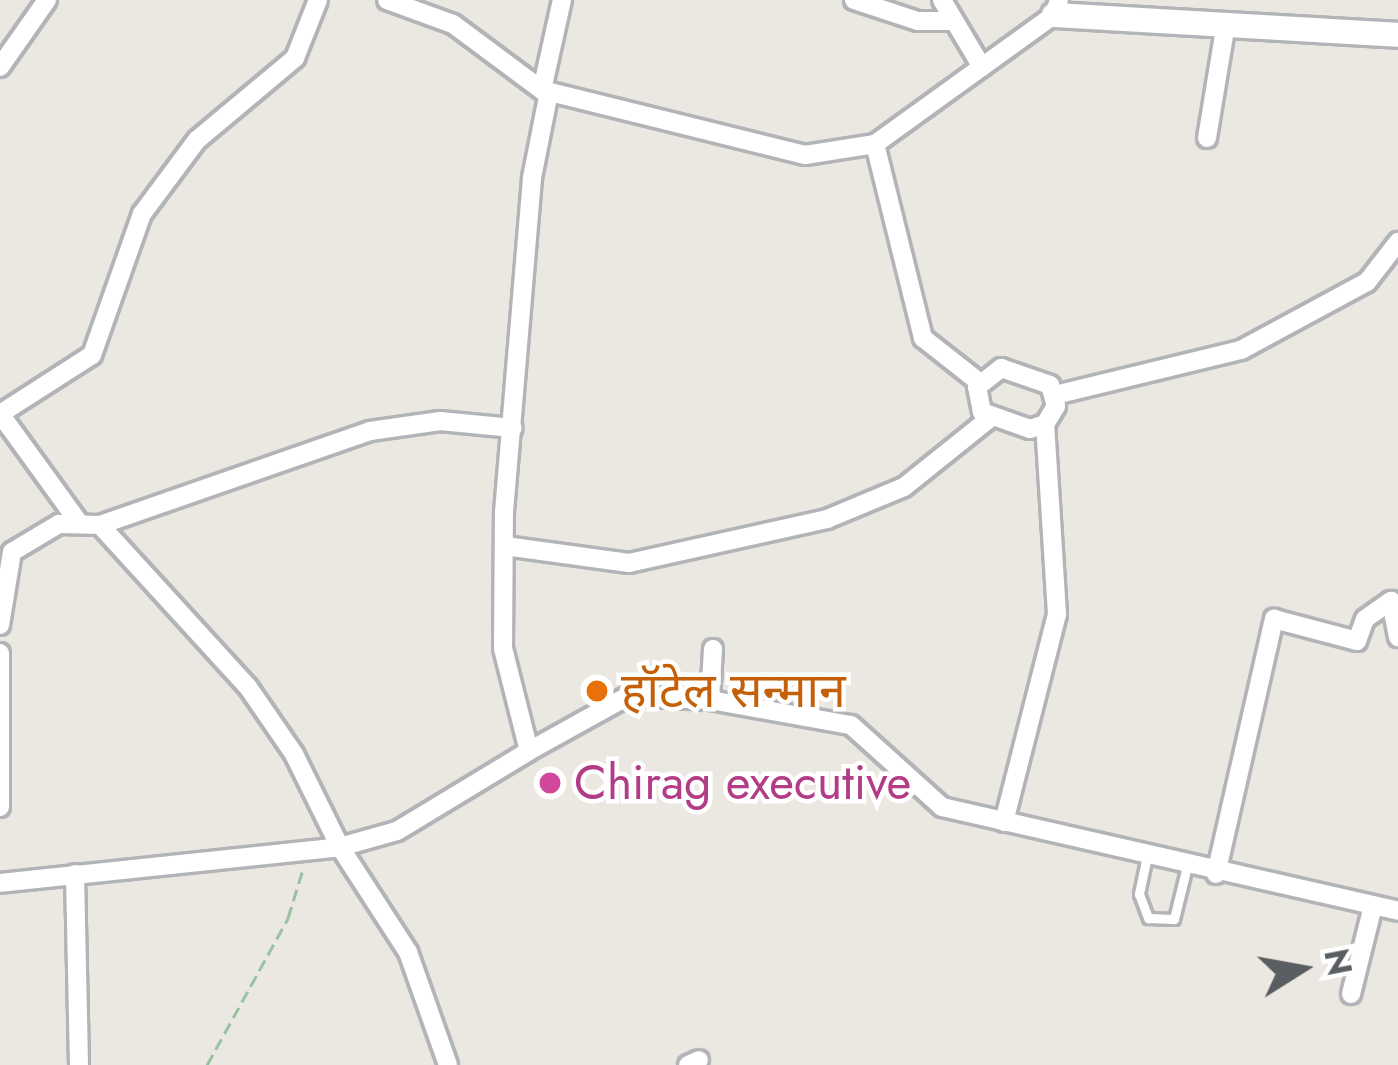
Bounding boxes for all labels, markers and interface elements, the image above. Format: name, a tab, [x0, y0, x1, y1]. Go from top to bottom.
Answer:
place label: हॉटेल सन्मान	[621, 662, 846, 720]
marker: हॉटेल सन्मान	[584, 678, 610, 704]
place label: Chirag executive	[574, 754, 911, 812]
marker: Chirag executive	[537, 770, 563, 796]
north arrow	[1242, 909, 1362, 1029]
text: N	[1312, 945, 1363, 979]

